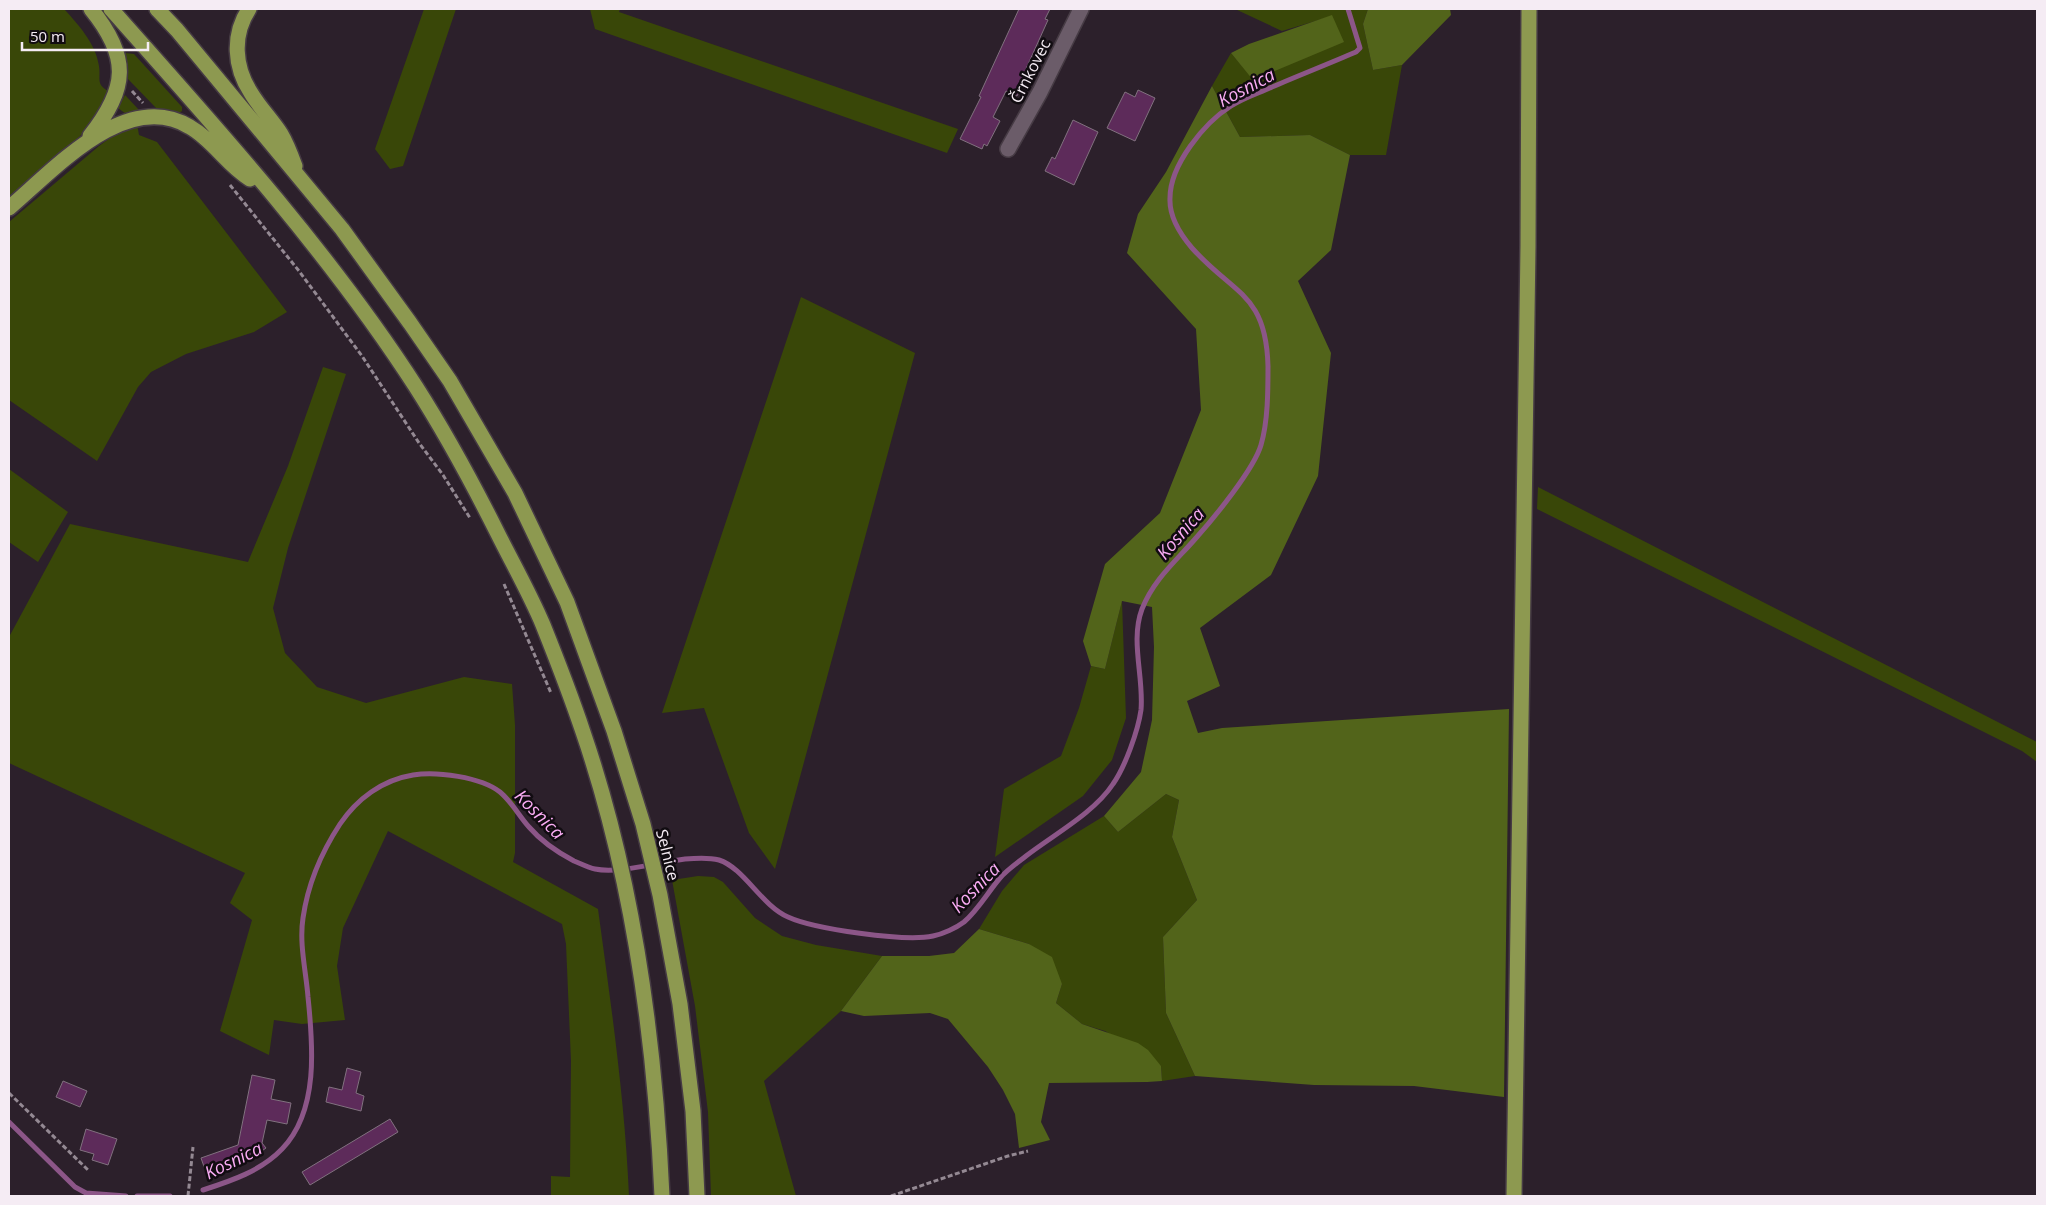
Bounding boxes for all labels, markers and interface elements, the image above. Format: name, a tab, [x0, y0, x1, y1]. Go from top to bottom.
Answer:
scale bar	[22, 20, 149, 52]
text: 50 m	[30, 26, 65, 46]
street label: Črnkovec	[1005, 35, 1056, 107]
water label: Kosnica	[1213, 62, 1279, 112]
water label: Kosnica	[1151, 502, 1209, 564]
water label: Kosnica	[510, 784, 570, 844]
street label: Selnice	[651, 827, 685, 883]
water label: Kosnica	[945, 857, 1005, 917]
water label: Kosnica	[200, 1136, 266, 1184]

